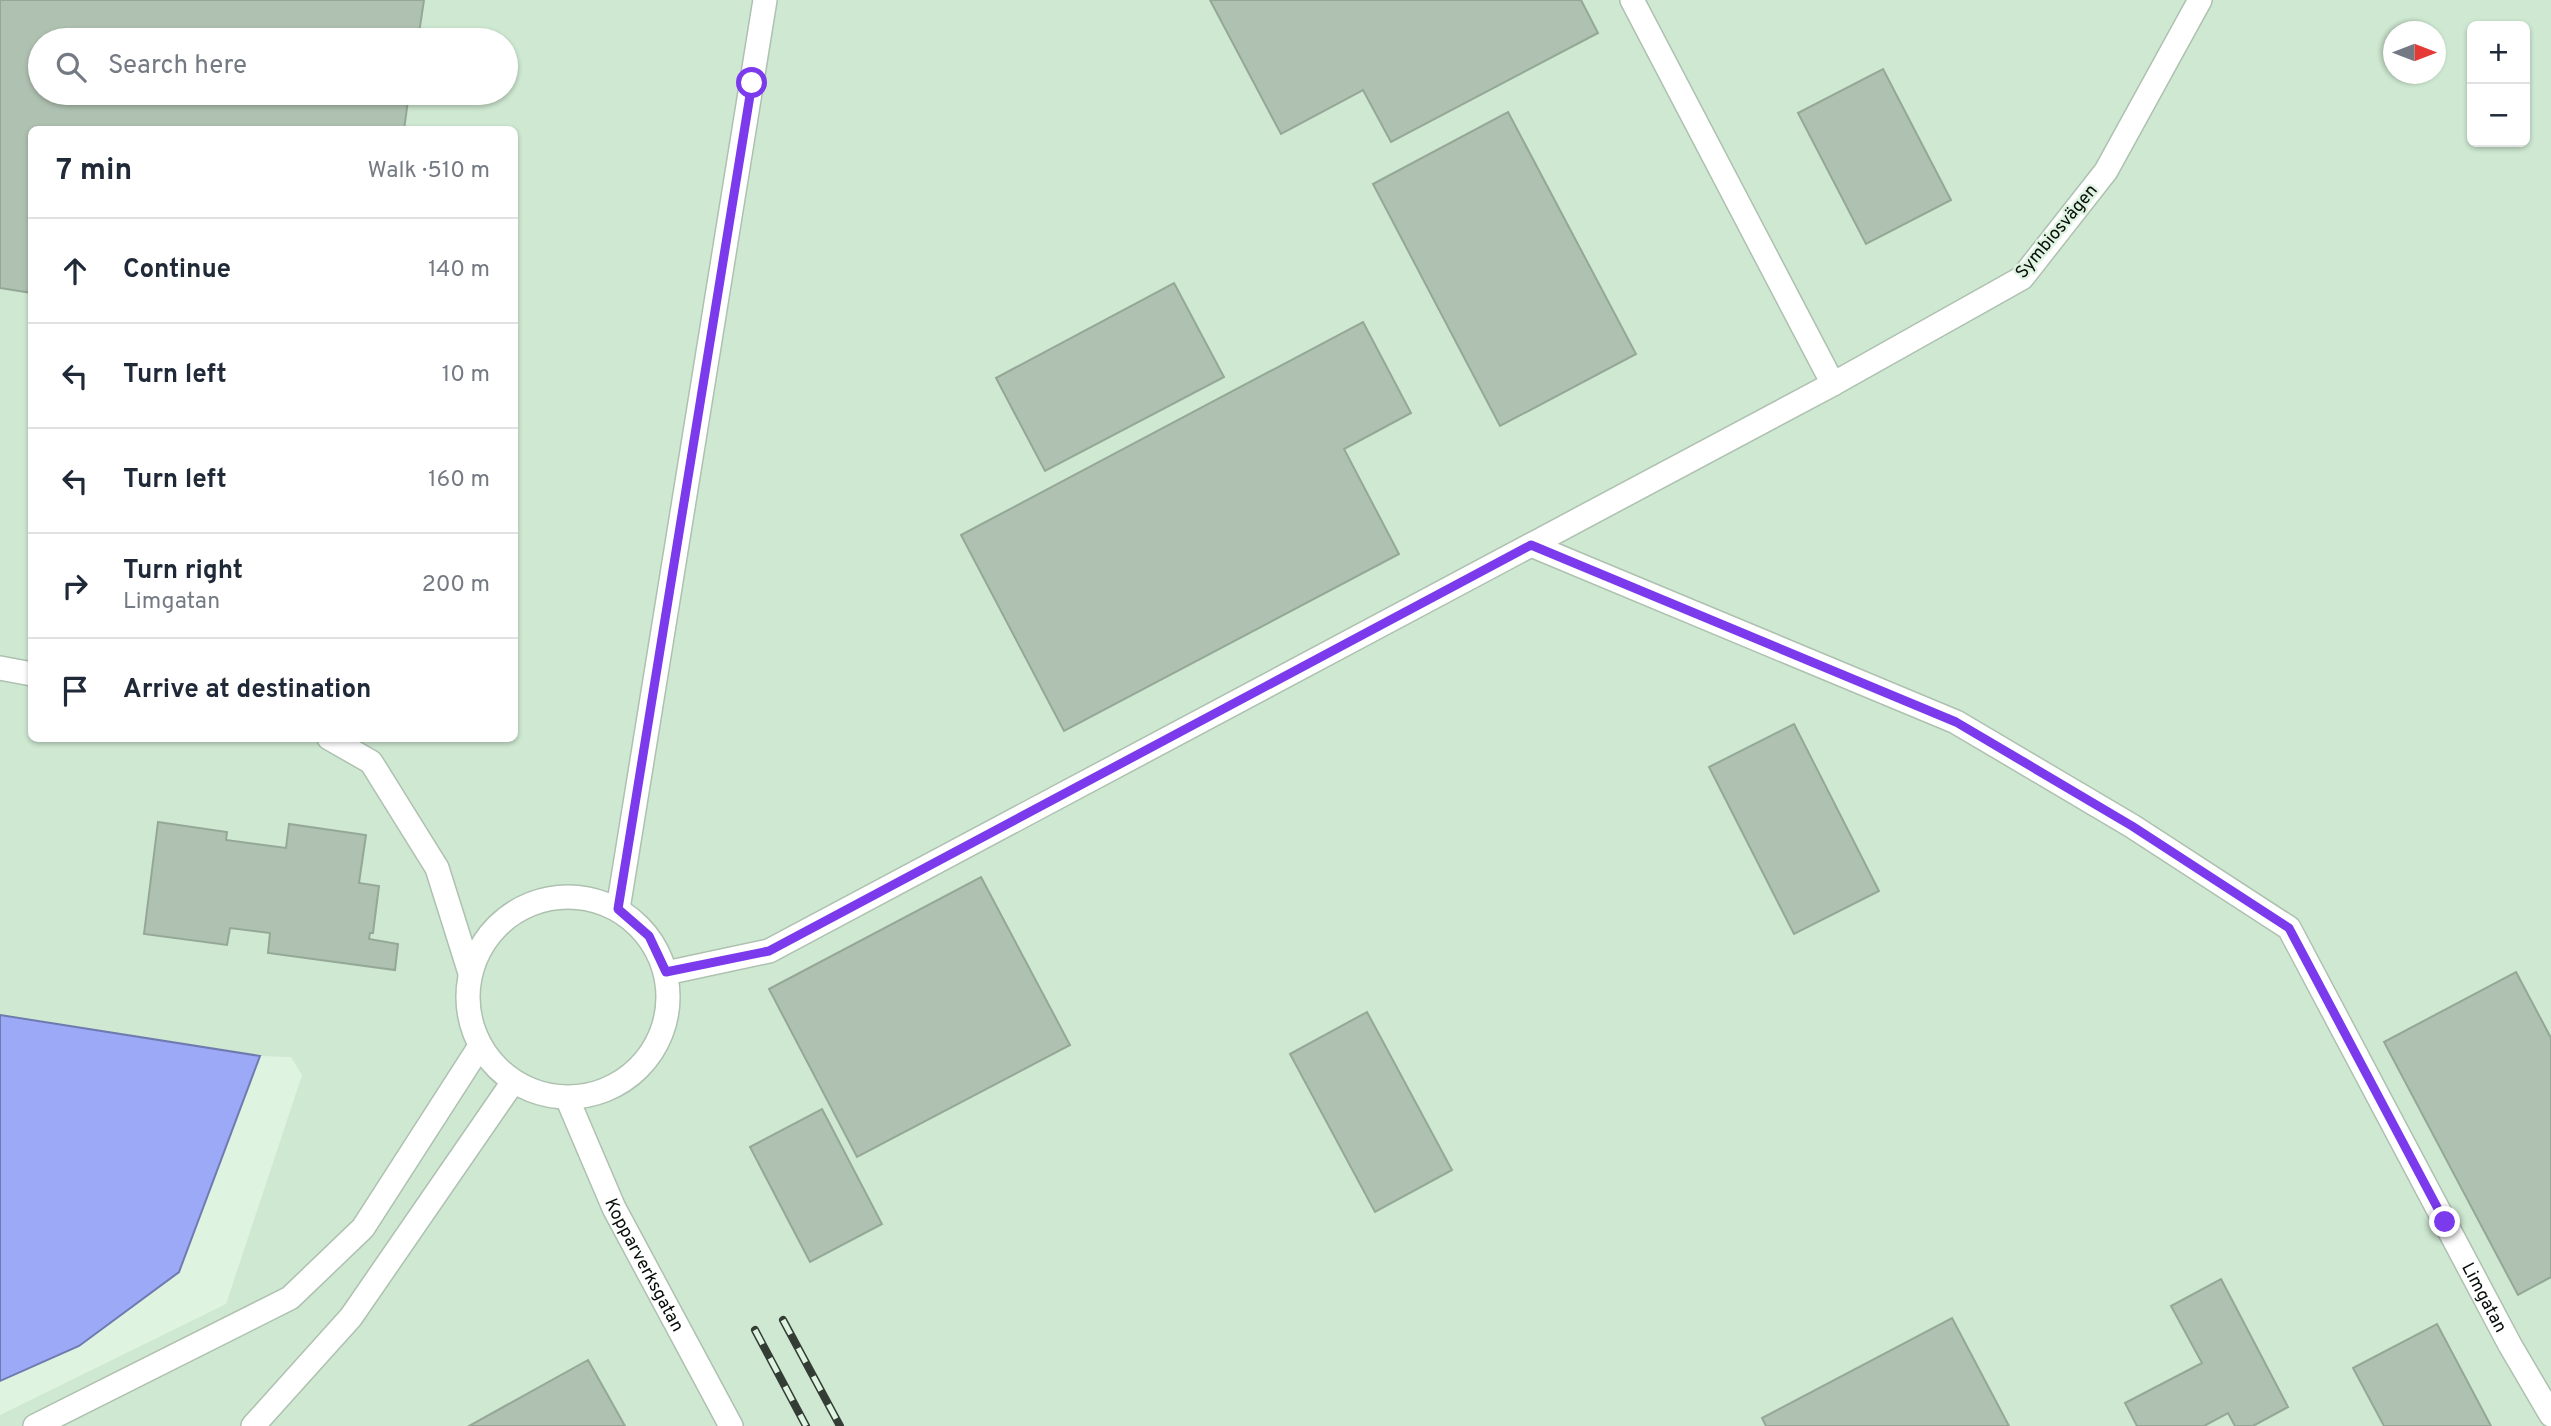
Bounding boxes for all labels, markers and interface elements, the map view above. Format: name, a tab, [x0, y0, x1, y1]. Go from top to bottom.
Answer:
north arrow	[2383, 21, 2446, 84]
map controls	[2467, 21, 2530, 147]
button: +	[2467, 21, 2530, 84]
search box	[28, 28, 518, 105]
icon: search	[52, 48, 90, 86]
text: Search here	[108, 50, 247, 83]
route start	[736, 67, 767, 98]
button: −	[2467, 84, 2530, 147]
text: 7 min	[56, 153, 132, 190]
text: Walk · 510 m	[368, 157, 490, 186]
street label: Symbiosvägen	[2011, 180, 2103, 284]
icon: ahead	[56, 252, 94, 290]
text: Continue	[123, 254, 231, 287]
text: 140 m	[428, 256, 490, 285]
icon: left	[56, 357, 94, 395]
text: Turn left	[123, 359, 227, 392]
text: 10 m	[442, 361, 490, 390]
icon: left	[56, 462, 94, 500]
text: Turn left	[123, 464, 227, 497]
text: 160 m	[428, 466, 490, 495]
text: Turn right	[123, 555, 243, 588]
icon: right	[56, 567, 94, 605]
text: 200 m	[422, 571, 490, 600]
text: Limgatan	[123, 588, 220, 617]
icon: arrive	[56, 672, 94, 710]
text: Arrive at destination	[123, 674, 371, 707]
street label: Kopparverksgatan	[598, 1195, 688, 1336]
route end	[2429, 1206, 2460, 1237]
street label: Limgatan	[2455, 1259, 2511, 1337]

